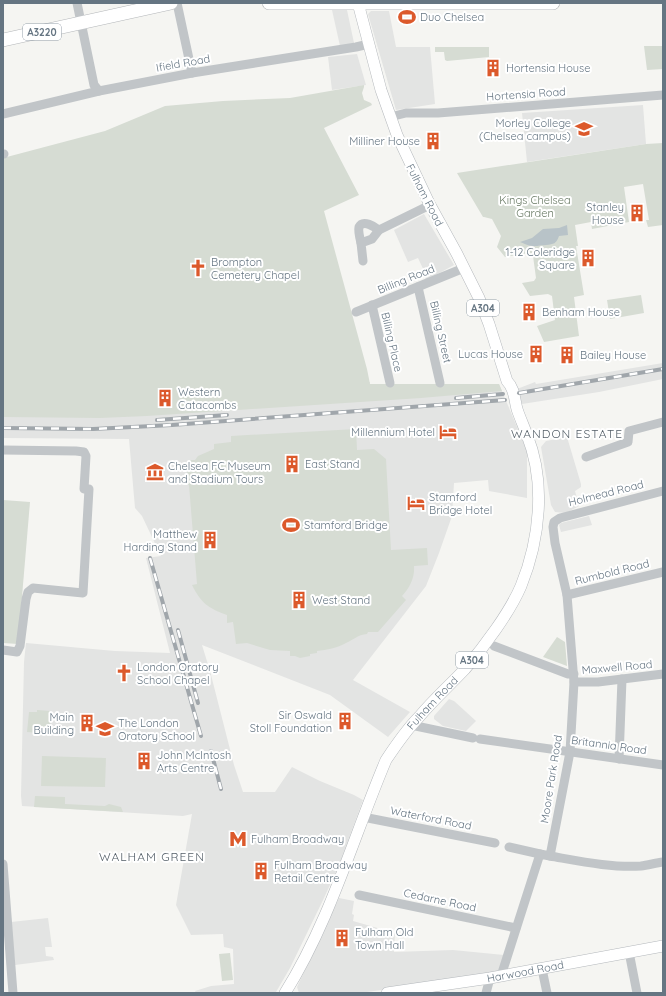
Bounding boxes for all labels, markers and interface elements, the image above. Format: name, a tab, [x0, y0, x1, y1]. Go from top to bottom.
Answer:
sports icon: Duo Chelsea	[397, 7, 417, 27]
place label: Duo Chelsea	[420, 10, 484, 24]
road number: A3220	[23, 24, 61, 40]
street label: Ifield Road	[155, 51, 211, 75]
building icon: Hortensia House	[483, 58, 503, 78]
place label: Hortensia House	[506, 61, 590, 75]
street label: Hortensia Road	[486, 84, 566, 104]
place label: Morley College (Chelsea campus)	[479, 116, 571, 143]
school or university icon: Morley College (Chelsea campus)	[574, 119, 594, 139]
building icon: Milliner House	[423, 131, 443, 151]
place label: Milliner House	[349, 134, 420, 148]
street label: Fulham Road	[403, 161, 447, 229]
park label: Kings Chelsea Garden	[499, 193, 571, 220]
place label: Stanley House	[586, 200, 624, 227]
building icon: Stanley House	[627, 203, 647, 223]
place label: 1-12 Coleridge Square	[505, 245, 575, 272]
building icon: 1-12 Coleridge Square	[578, 248, 598, 268]
place label: Brompton Cemetery Chapel	[211, 255, 300, 282]
church icon: Brompton Cemetery Chapel	[188, 258, 208, 278]
street label: Billing Road	[375, 261, 437, 297]
street label: Billing Street	[427, 300, 455, 365]
road number: A304	[467, 300, 499, 316]
building icon: Benham House	[519, 302, 539, 322]
place label: Benham House	[542, 305, 620, 319]
street label: Billing Place	[378, 311, 406, 373]
building icon: Lucas House	[526, 344, 546, 364]
building icon: Bailey House	[557, 345, 577, 365]
place label: Lucas House	[458, 347, 523, 361]
place label: Bailey House	[580, 348, 646, 362]
place label: Western Catacombs	[178, 385, 236, 412]
building icon: Western Catacombs	[155, 388, 175, 408]
hotel icon: Millennium Hotel	[438, 422, 458, 442]
place label: Millennium Hotel	[351, 425, 435, 439]
district label: WANDON ESTATE	[511, 426, 623, 441]
building icon: East Stand	[282, 454, 302, 474]
place label: East Stand	[305, 457, 359, 471]
place label: Chelsea FC Museum and Stadium Tours	[168, 459, 271, 486]
museum icon: Chelsea FC Museum and Stadium Tours	[145, 462, 165, 482]
street label: Holmead Road	[567, 477, 645, 509]
place label: Stamford Bridge Hotel	[429, 490, 492, 517]
hotel icon: Stamford Bridge Hotel	[406, 493, 426, 513]
sports icon: Stamford Bridge	[281, 515, 301, 535]
place label: Stamford Bridge	[304, 518, 388, 532]
place label: Matthew Harding Stand	[124, 527, 197, 554]
building icon: Matthew Harding Stand	[200, 530, 220, 550]
street label: Rumbold Road	[573, 556, 651, 588]
building icon: West Stand	[289, 590, 309, 610]
place label: West Stand	[312, 593, 370, 607]
road number: A304	[456, 652, 488, 668]
street label: Maxwell Road	[581, 657, 653, 677]
place label: London Oratory School Chapel	[137, 660, 219, 687]
church icon: London Oratory School Chapel	[114, 663, 134, 683]
street label: Fulham Road	[404, 673, 461, 732]
place label: Sir Oswald Stoll Foundation	[250, 708, 332, 735]
place label: Main Building	[34, 710, 74, 737]
building icon: Sir Oswald Stoll Foundation	[335, 711, 355, 731]
building icon: Main Building	[77, 713, 97, 733]
place label: The London Oratory School	[118, 716, 195, 743]
school or university icon: The London Oratory School	[95, 719, 115, 739]
street label: Britannia Road	[570, 733, 648, 757]
street label: Moore Park Road	[537, 734, 565, 824]
place label: John McIntosh Arts Centre	[157, 748, 231, 775]
building icon: John McIntosh Arts Centre	[134, 751, 154, 771]
street label: Waterford Road	[389, 803, 473, 833]
metro station icon: Fulham Broadway	[228, 829, 248, 849]
place label: Fulham Broadway	[251, 832, 344, 846]
district label: WALHAM GREEN	[99, 849, 205, 864]
place label: Fulham Broadway Retail Centre	[274, 858, 367, 885]
building icon: Fulham Broadway Retail Centre	[251, 861, 271, 881]
street label: Cedarne Road	[402, 885, 478, 915]
place label: Fulham Old Town Hall	[355, 925, 413, 952]
building icon: Fulham Old Town Hall	[332, 928, 352, 948]
street label: Harwood Road	[486, 957, 565, 985]

